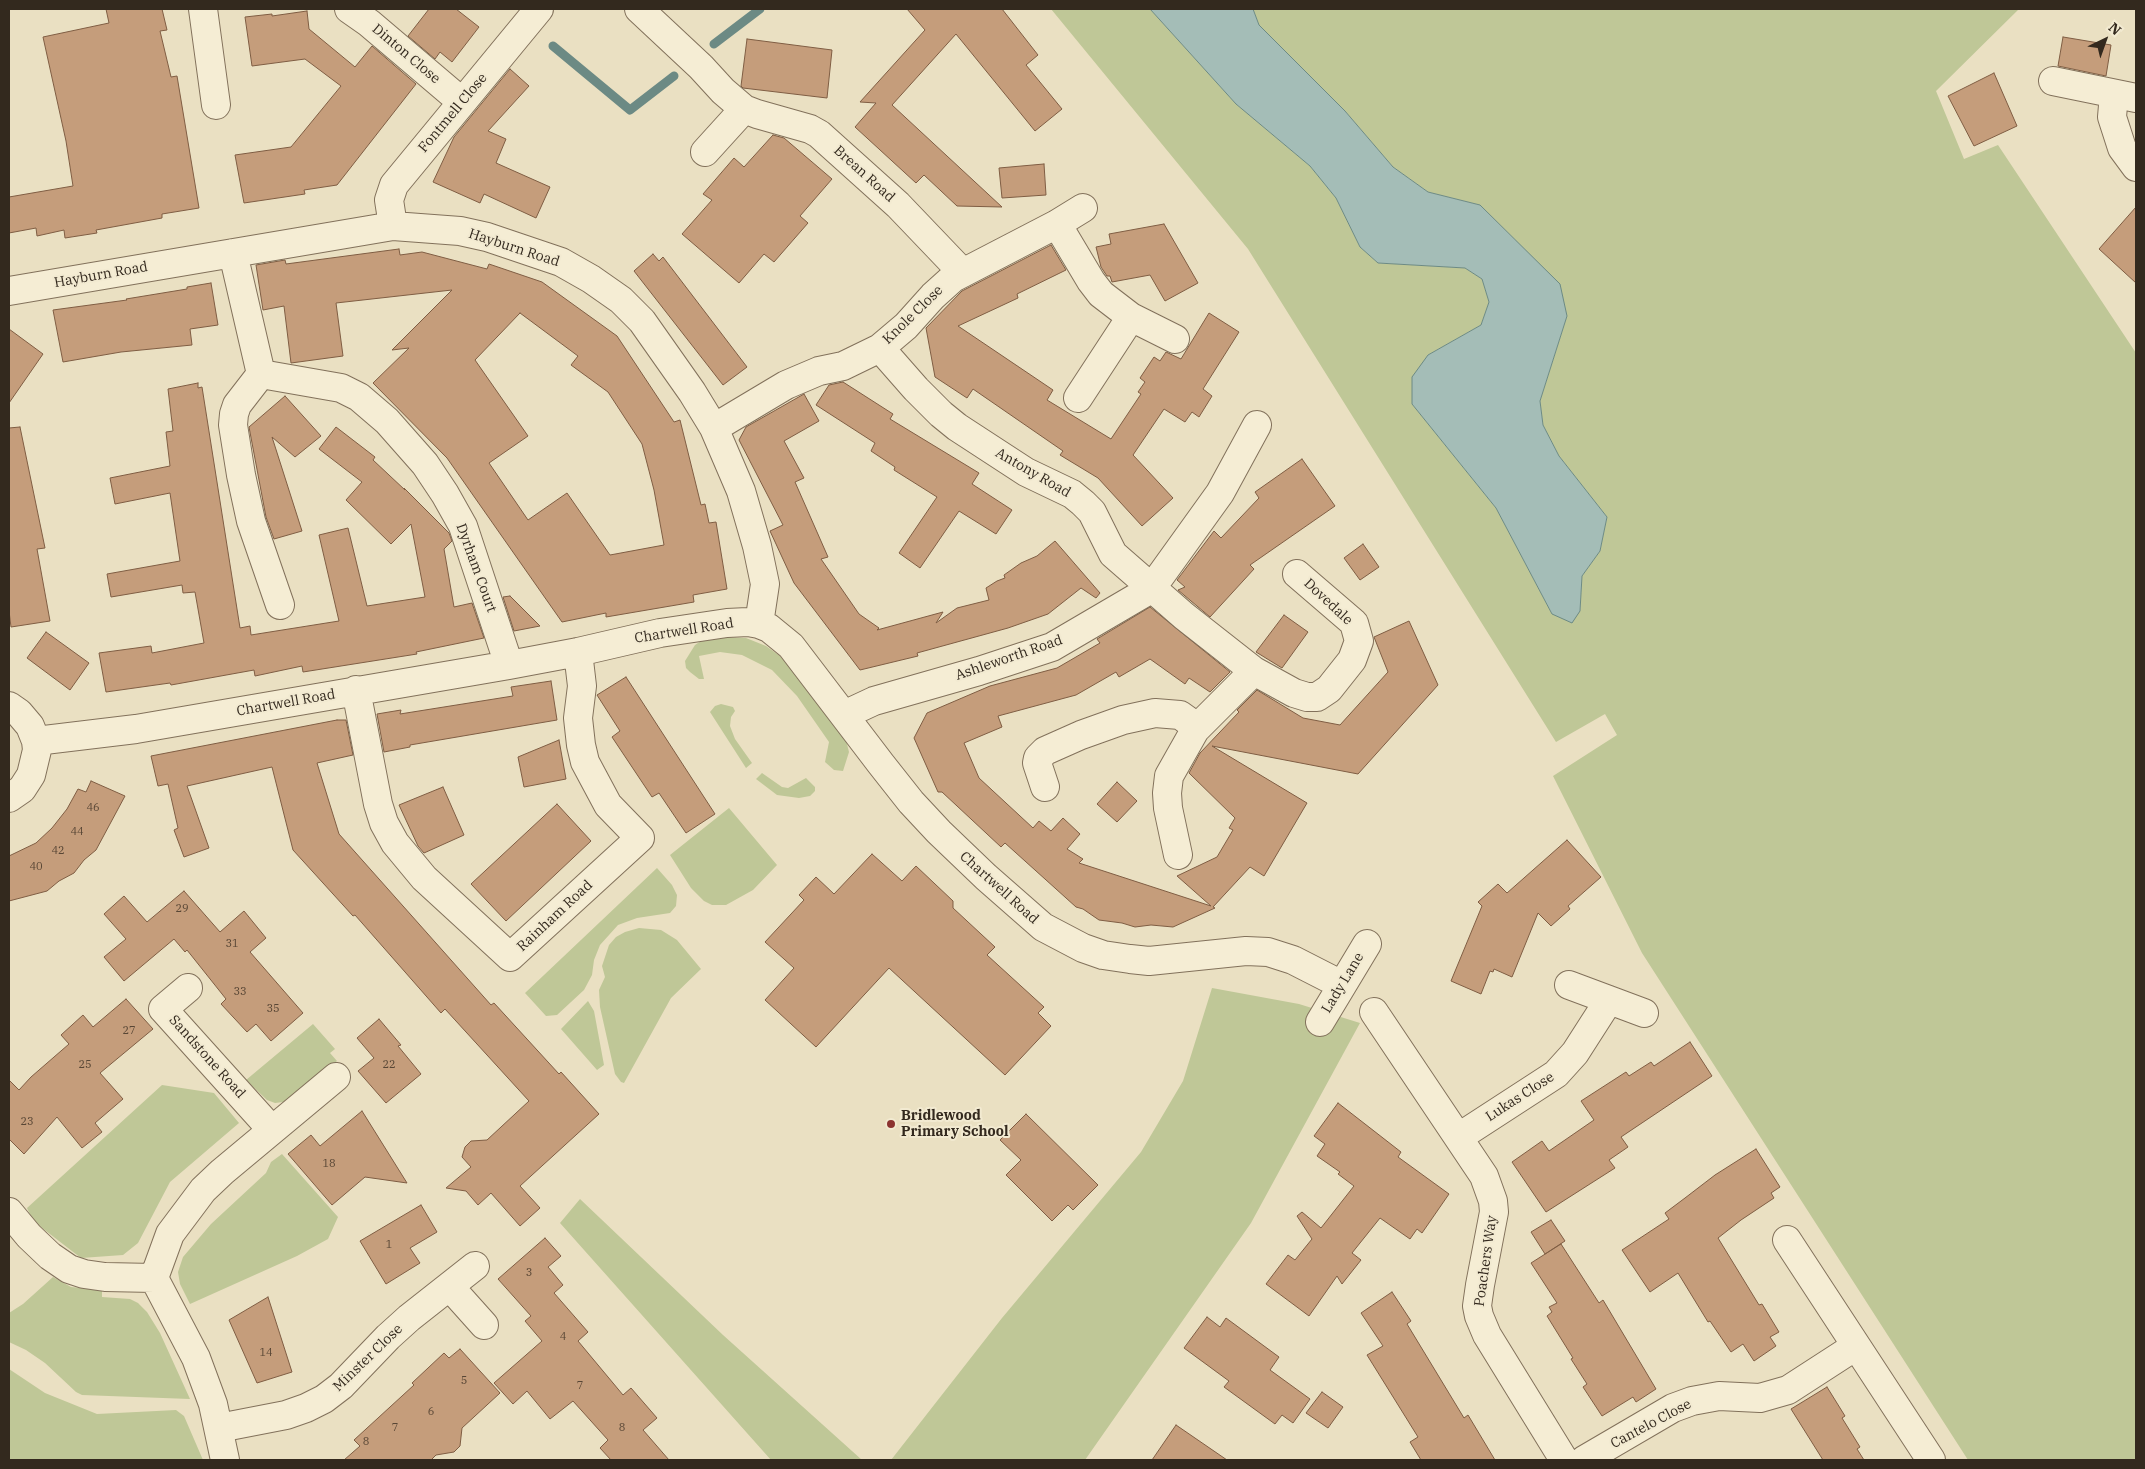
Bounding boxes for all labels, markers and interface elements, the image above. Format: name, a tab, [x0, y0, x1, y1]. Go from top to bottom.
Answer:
north arrow	[2080, 15, 2130, 65]
text: N	[2105, 18, 2125, 39]
street label: Dinton Close	[369, 21, 443, 87]
street label: Fontmell Close	[415, 70, 491, 156]
street label: Brean Road	[830, 142, 898, 206]
street label: Hayburn Road	[466, 225, 562, 271]
street label: Hayburn Road	[53, 258, 149, 292]
street label: Knole Close	[879, 282, 947, 348]
street label: Antony Road	[992, 445, 1074, 501]
street label: Dyrham Court	[452, 521, 500, 615]
street label: Dovedale	[1300, 575, 1356, 629]
street label: Chartwell Road	[633, 615, 735, 647]
street label: Ashleworth Road	[953, 632, 1065, 684]
street label: Chartwell Road	[235, 686, 337, 720]
house number: 46	[86, 801, 100, 815]
house number: 44	[70, 825, 84, 839]
house number: 42	[51, 844, 65, 858]
street label: Chartwell Road	[956, 848, 1042, 928]
house number: 40	[29, 860, 43, 874]
street label: Rainham Road	[514, 877, 596, 955]
house number: 29	[175, 902, 189, 916]
house number: 31	[225, 937, 239, 951]
street label: Lady Lane	[1318, 950, 1368, 1016]
house number: 33	[233, 985, 247, 999]
house number: 35	[266, 1002, 280, 1016]
street label: Sandstone Road	[165, 1012, 249, 1102]
house number: 27	[122, 1024, 136, 1038]
house number: 25	[78, 1058, 92, 1072]
house number: 22	[382, 1058, 396, 1072]
street label: Lukas Close	[1483, 1069, 1557, 1125]
place label: Bridlewood Primary School	[901, 1108, 1009, 1140]
house number: 23	[20, 1115, 34, 1129]
marker: Bridlewood Primary School	[885, 1118, 897, 1130]
house number: 18	[322, 1157, 336, 1171]
street label: Poachers Way	[1471, 1214, 1501, 1308]
house number: 1	[386, 1238, 392, 1252]
house number: 3	[526, 1266, 532, 1280]
street label: Minster Close	[330, 1321, 406, 1395]
house number: 4	[560, 1330, 566, 1344]
house number: 14	[259, 1346, 273, 1360]
house number: 5	[461, 1374, 467, 1388]
house number: 7	[577, 1379, 583, 1393]
street label: Cantelo Close	[1608, 1396, 1694, 1452]
house number: 6	[428, 1405, 434, 1419]
house number: 7	[392, 1421, 398, 1435]
house number: 8	[619, 1421, 625, 1435]
house number: 8	[363, 1435, 369, 1449]

